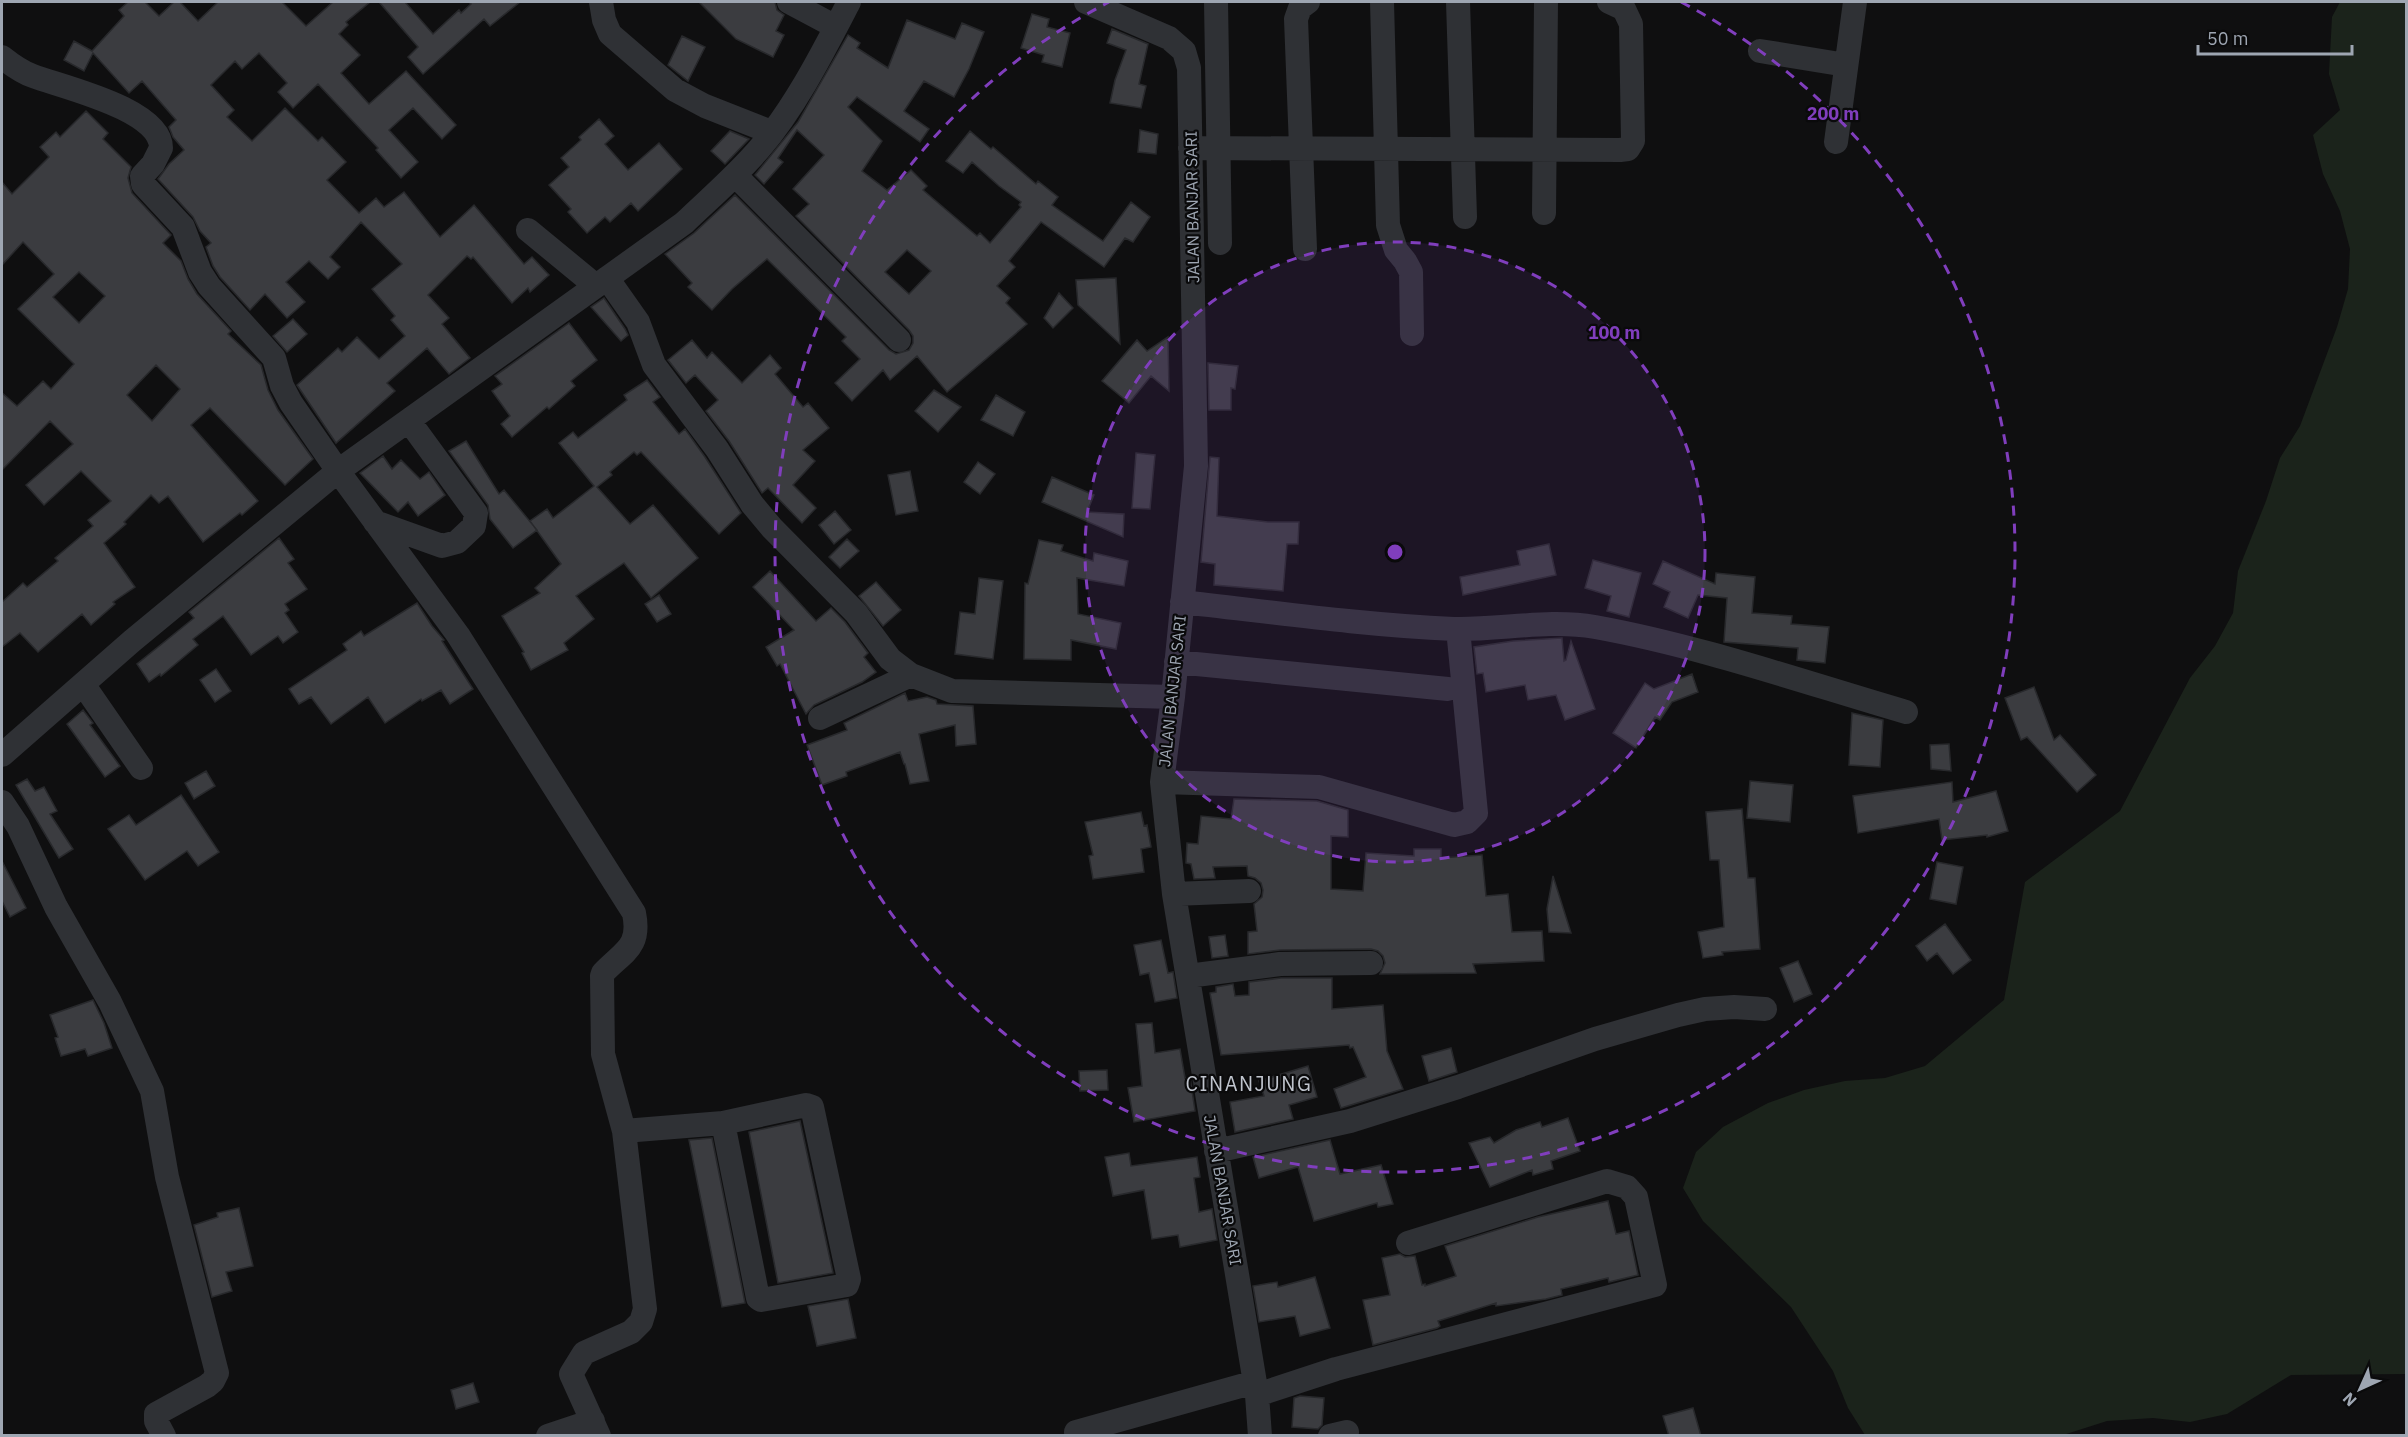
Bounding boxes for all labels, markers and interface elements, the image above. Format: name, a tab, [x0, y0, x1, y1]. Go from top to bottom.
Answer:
scale bar	[2198, 18, 2352, 56]
text: 50 m	[2207, 27, 2249, 50]
text: 200 m	[1807, 102, 1859, 125]
street label: JALAN BANJAR SARI	[1181, 131, 1203, 283]
text: 100 m	[1588, 321, 1640, 344]
centre of rings	[1385, 542, 1405, 562]
street label: JALAN BANJAR SARI	[1154, 614, 1190, 768]
district label: CINANJUNG	[1186, 1070, 1312, 1097]
street label: JALAN BANJAR SARI	[1200, 1113, 1246, 1267]
north arrow	[2330, 1359, 2390, 1419]
text: N	[2338, 1388, 2361, 1411]

